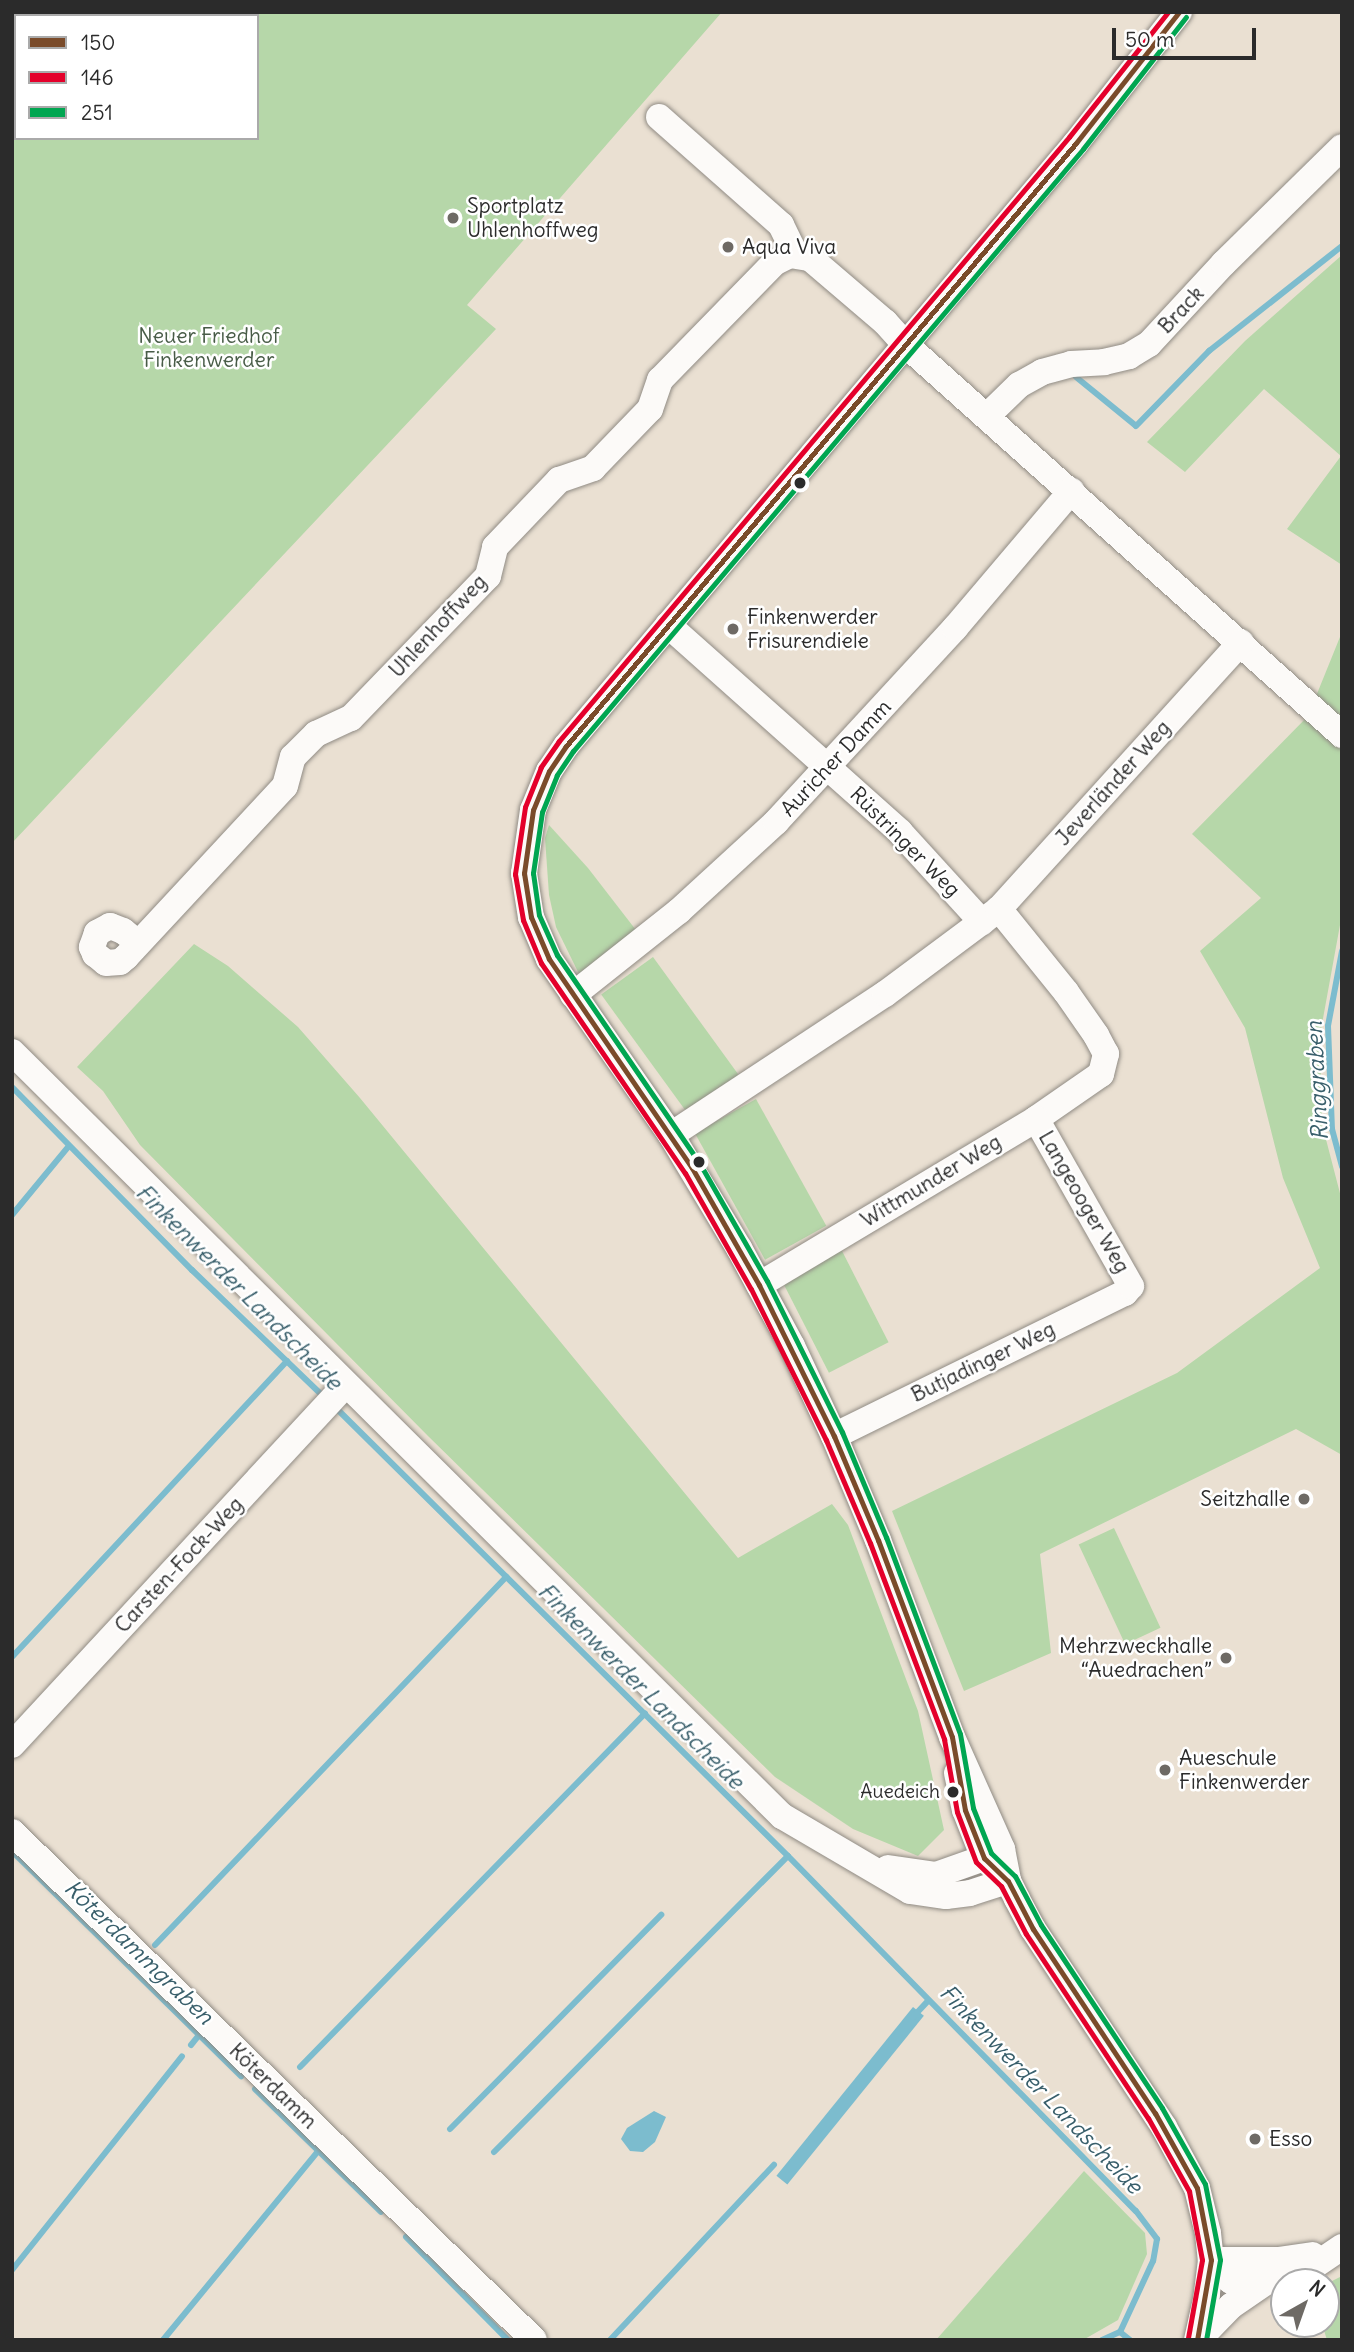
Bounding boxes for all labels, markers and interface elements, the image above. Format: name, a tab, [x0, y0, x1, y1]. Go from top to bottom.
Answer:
legend	[14, 14, 259, 140]
scale bar	[1116, 14, 1260, 58]
text: 50 m	[1125, 26, 1174, 53]
text: 150	[81, 29, 115, 56]
text: 146	[81, 64, 114, 91]
text: 251	[81, 99, 113, 126]
place label: Sportplatz Uhlenhoffweg	[467, 193, 599, 243]
marker: Sportplatz Uhlenhoffweg	[445, 210, 461, 226]
place label: Aqua Viva	[742, 234, 836, 260]
marker: Aqua Viva	[720, 239, 736, 255]
street label: Brack	[1153, 281, 1209, 339]
park label: Neuer Friedhof Finkenwerder	[138, 323, 280, 373]
unlabelled marker	[793, 476, 807, 490]
street label: Uhlenhoffweg	[384, 569, 492, 683]
place label: Finkenwerder Frisurendiele	[747, 604, 878, 654]
marker: Finkenwerder Frisurendiele	[725, 621, 741, 637]
street label: Auricher Damm	[775, 694, 897, 822]
street label: Jeverländer Weg	[1050, 715, 1176, 851]
street label: Rüstringer Weg	[845, 782, 965, 902]
water label: Ringgraben	[1300, 1021, 1334, 1141]
street label: Langeooger Weg	[1033, 1126, 1135, 1278]
street label: Wittmunder Weg	[856, 1129, 1006, 1233]
unlabelled marker	[692, 1155, 706, 1169]
water label: Finkenwerder Landscheide	[130, 1178, 348, 1396]
street label: Butjadinger Weg	[907, 1316, 1059, 1408]
place label: Seitzhalle	[1200, 1486, 1290, 1512]
marker: Seitzhalle	[1296, 1491, 1312, 1507]
street label: Carsten-Fock-Weg	[110, 1492, 248, 1638]
water label: Finkenwerder Landscheide	[532, 1577, 750, 1795]
place label: Mehrzweckhalle “Auedrachen”	[1059, 1633, 1212, 1683]
marker: Mehrzweckhalle “Auedrachen”	[1218, 1650, 1234, 1666]
place label: Aueschule Finkenwerder	[1179, 1745, 1310, 1795]
marker: Aueschule Finkenwerder	[1157, 1762, 1173, 1778]
place label: Auedeich	[860, 1781, 940, 1803]
marker: Auedeich	[946, 1785, 960, 1799]
water label: Köterdammgraben	[59, 1874, 219, 2030]
water label: Finkenwerder Landscheide	[934, 1979, 1148, 2199]
street label: Köterdamm	[224, 2038, 322, 2134]
place label: Esso	[1269, 2126, 1312, 2152]
marker: Esso	[1247, 2131, 1263, 2147]
north arrow	[1270, 2268, 1340, 2338]
text: N	[1304, 2275, 1330, 2302]

